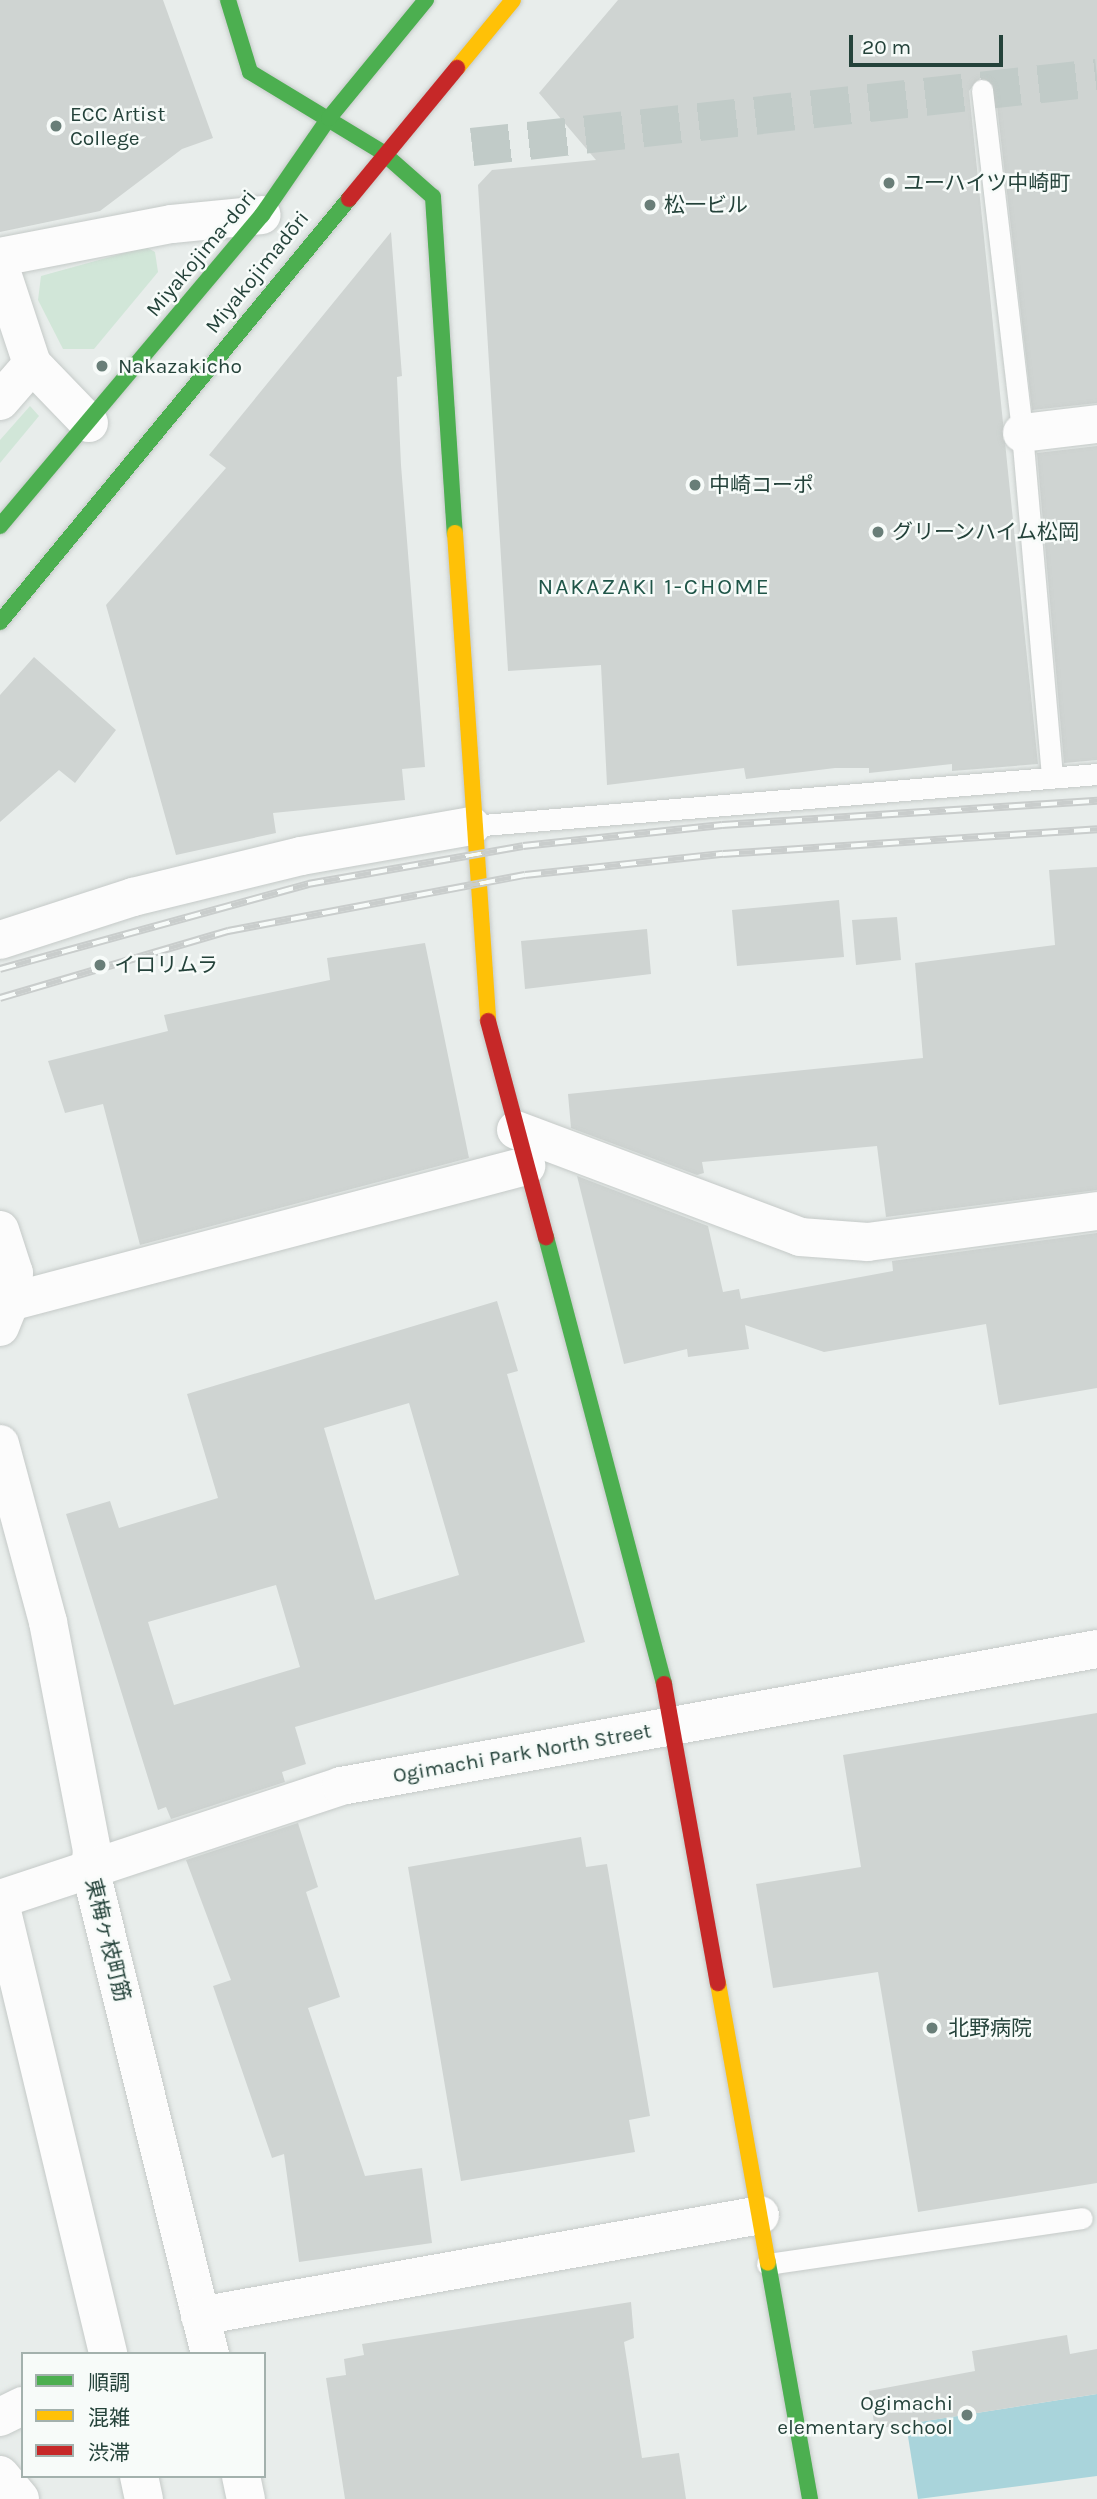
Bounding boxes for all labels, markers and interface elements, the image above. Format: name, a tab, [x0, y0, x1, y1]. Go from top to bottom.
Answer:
scale bar	[852, 21, 1006, 65]
text: 20 m	[862, 35, 911, 59]
place label: ECC Artist College	[70, 101, 165, 151]
marker: ECC Artist College	[48, 118, 64, 134]
place label: ユーハイツ中崎町	[903, 170, 1071, 196]
marker: ユーハイツ中崎町	[881, 175, 897, 191]
street label: Miyakojima-dori	[141, 184, 261, 322]
place label: 松一ビル	[664, 192, 748, 218]
marker: 松一ビル	[642, 197, 658, 213]
street label: Miyakojimadōri	[200, 206, 314, 338]
place label: Nakazakicho	[118, 353, 242, 379]
marker: Nakazakicho	[92, 356, 112, 376]
place label: 中崎コーポ	[709, 472, 814, 498]
marker: 中崎コーポ	[687, 477, 703, 493]
place label: グリーンハイム松岡	[892, 519, 1081, 545]
marker: グリーンハイム松岡	[870, 524, 886, 540]
district label: NAKAZAKI 1-CHOME	[539, 573, 769, 601]
place label: イロリムラ	[114, 952, 219, 978]
marker: イロリムラ	[92, 957, 108, 973]
street label: Ogimachi Park North Street	[391, 1718, 653, 1788]
street label: 東梅ヶ枝町筋	[81, 1876, 135, 2004]
place label: 北野病院	[948, 2015, 1032, 2041]
marker: 北野病院	[922, 2018, 942, 2038]
legend	[21, 2352, 266, 2478]
text: 順調	[88, 2371, 130, 2395]
place label: Ogimachi elementary school	[777, 2390, 953, 2440]
text: 混雑	[88, 2406, 130, 2430]
marker: Ogimachi elementary school	[959, 2407, 975, 2423]
text: 渋滞	[88, 2441, 130, 2465]

